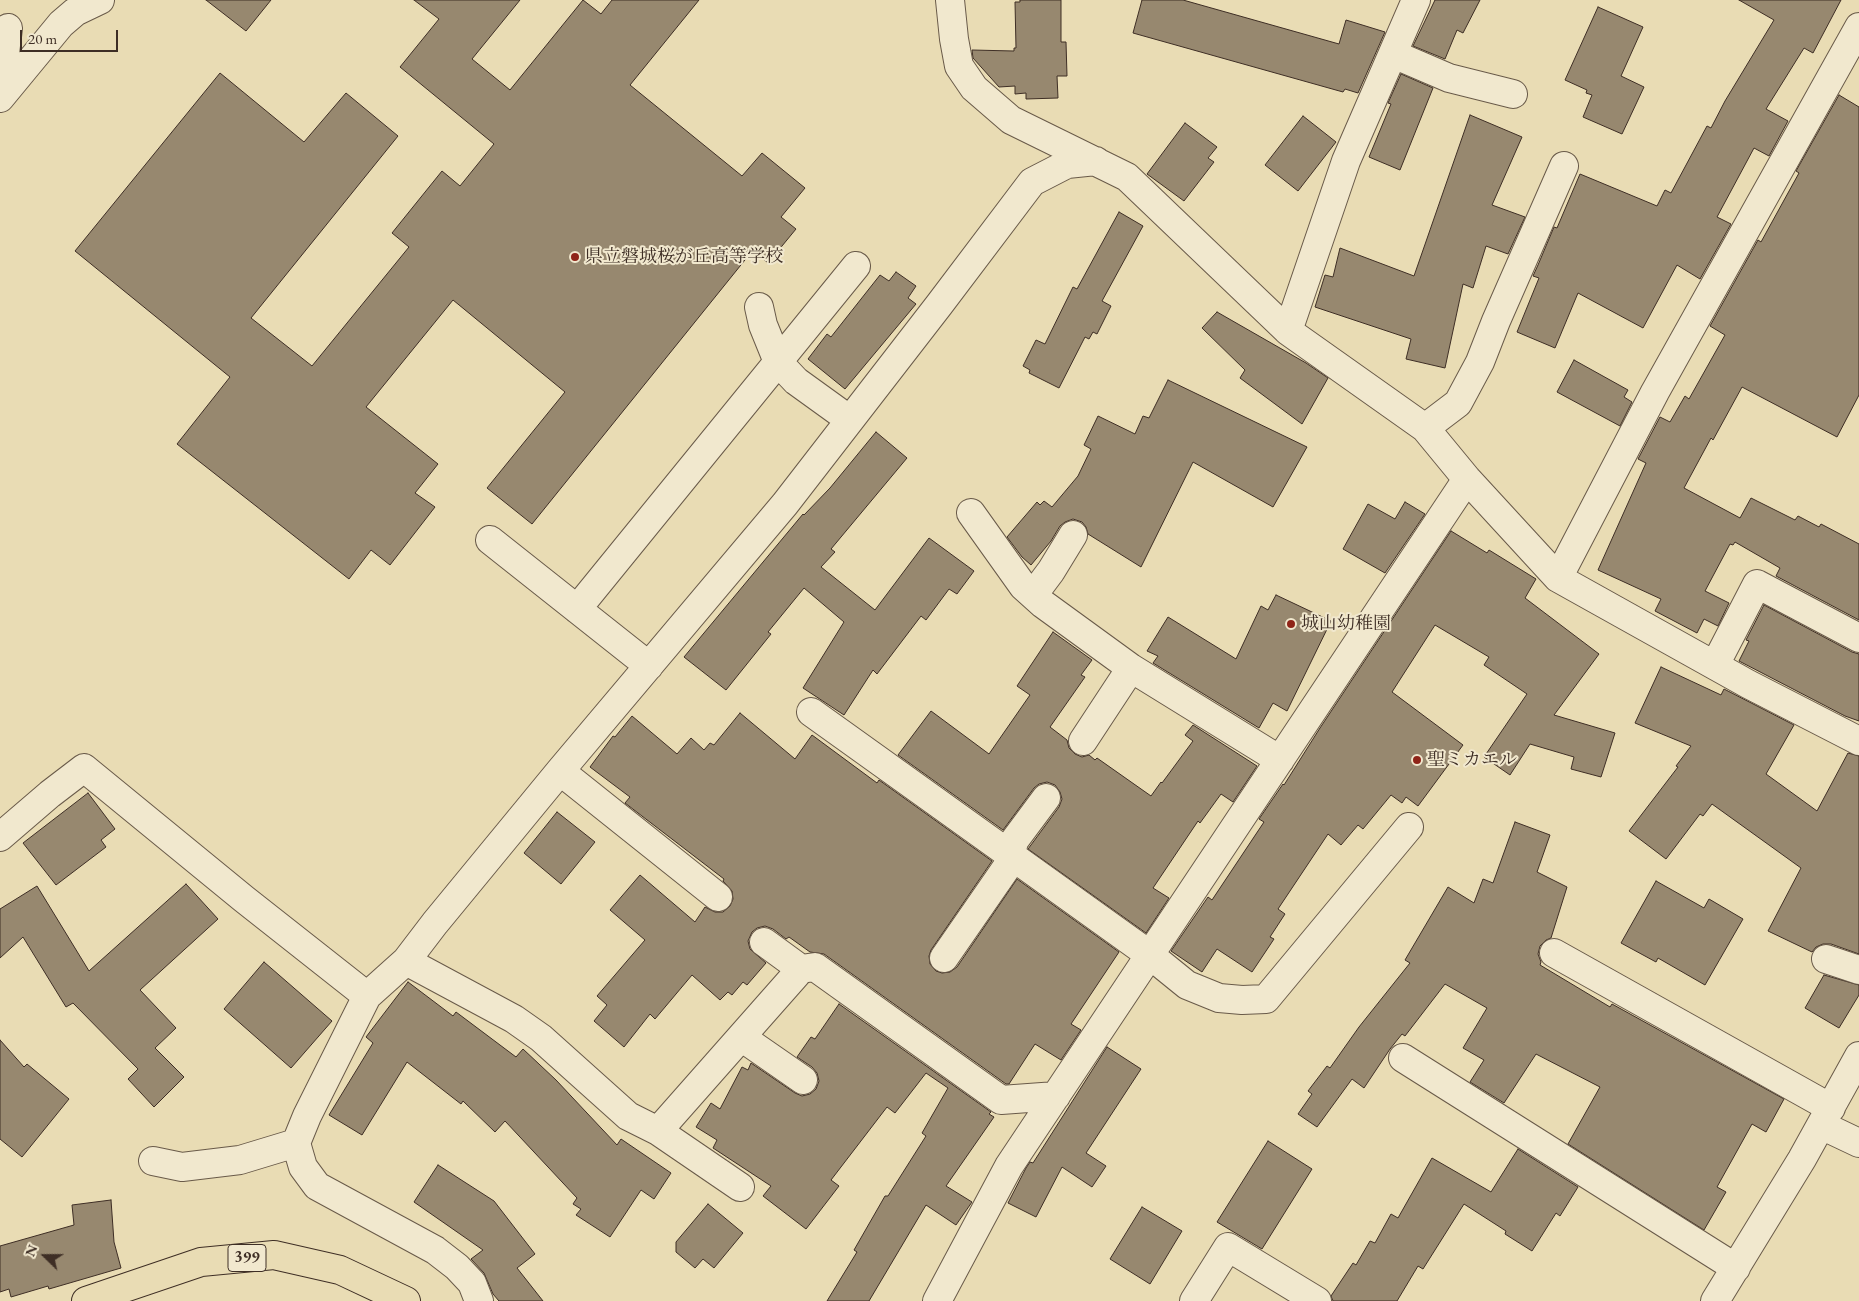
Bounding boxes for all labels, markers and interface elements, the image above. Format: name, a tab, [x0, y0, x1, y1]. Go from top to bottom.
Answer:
scale bar	[22, 20, 120, 52]
text: 20 m	[28, 29, 57, 48]
place label: 県立磐城桜が丘高等学校	[585, 246, 783, 268]
marker: 県立磐城桜が丘高等学校	[569, 251, 581, 263]
place label: 城山幼稚園	[1301, 613, 1391, 635]
marker: 城山幼稚園	[1285, 618, 1297, 630]
place label: 聖ミカエル	[1427, 749, 1517, 771]
marker: 聖ミカエル	[1411, 754, 1423, 766]
north arrow	[20, 1231, 70, 1281]
text: N	[21, 1242, 42, 1259]
road number: 399	[228, 1244, 266, 1272]

